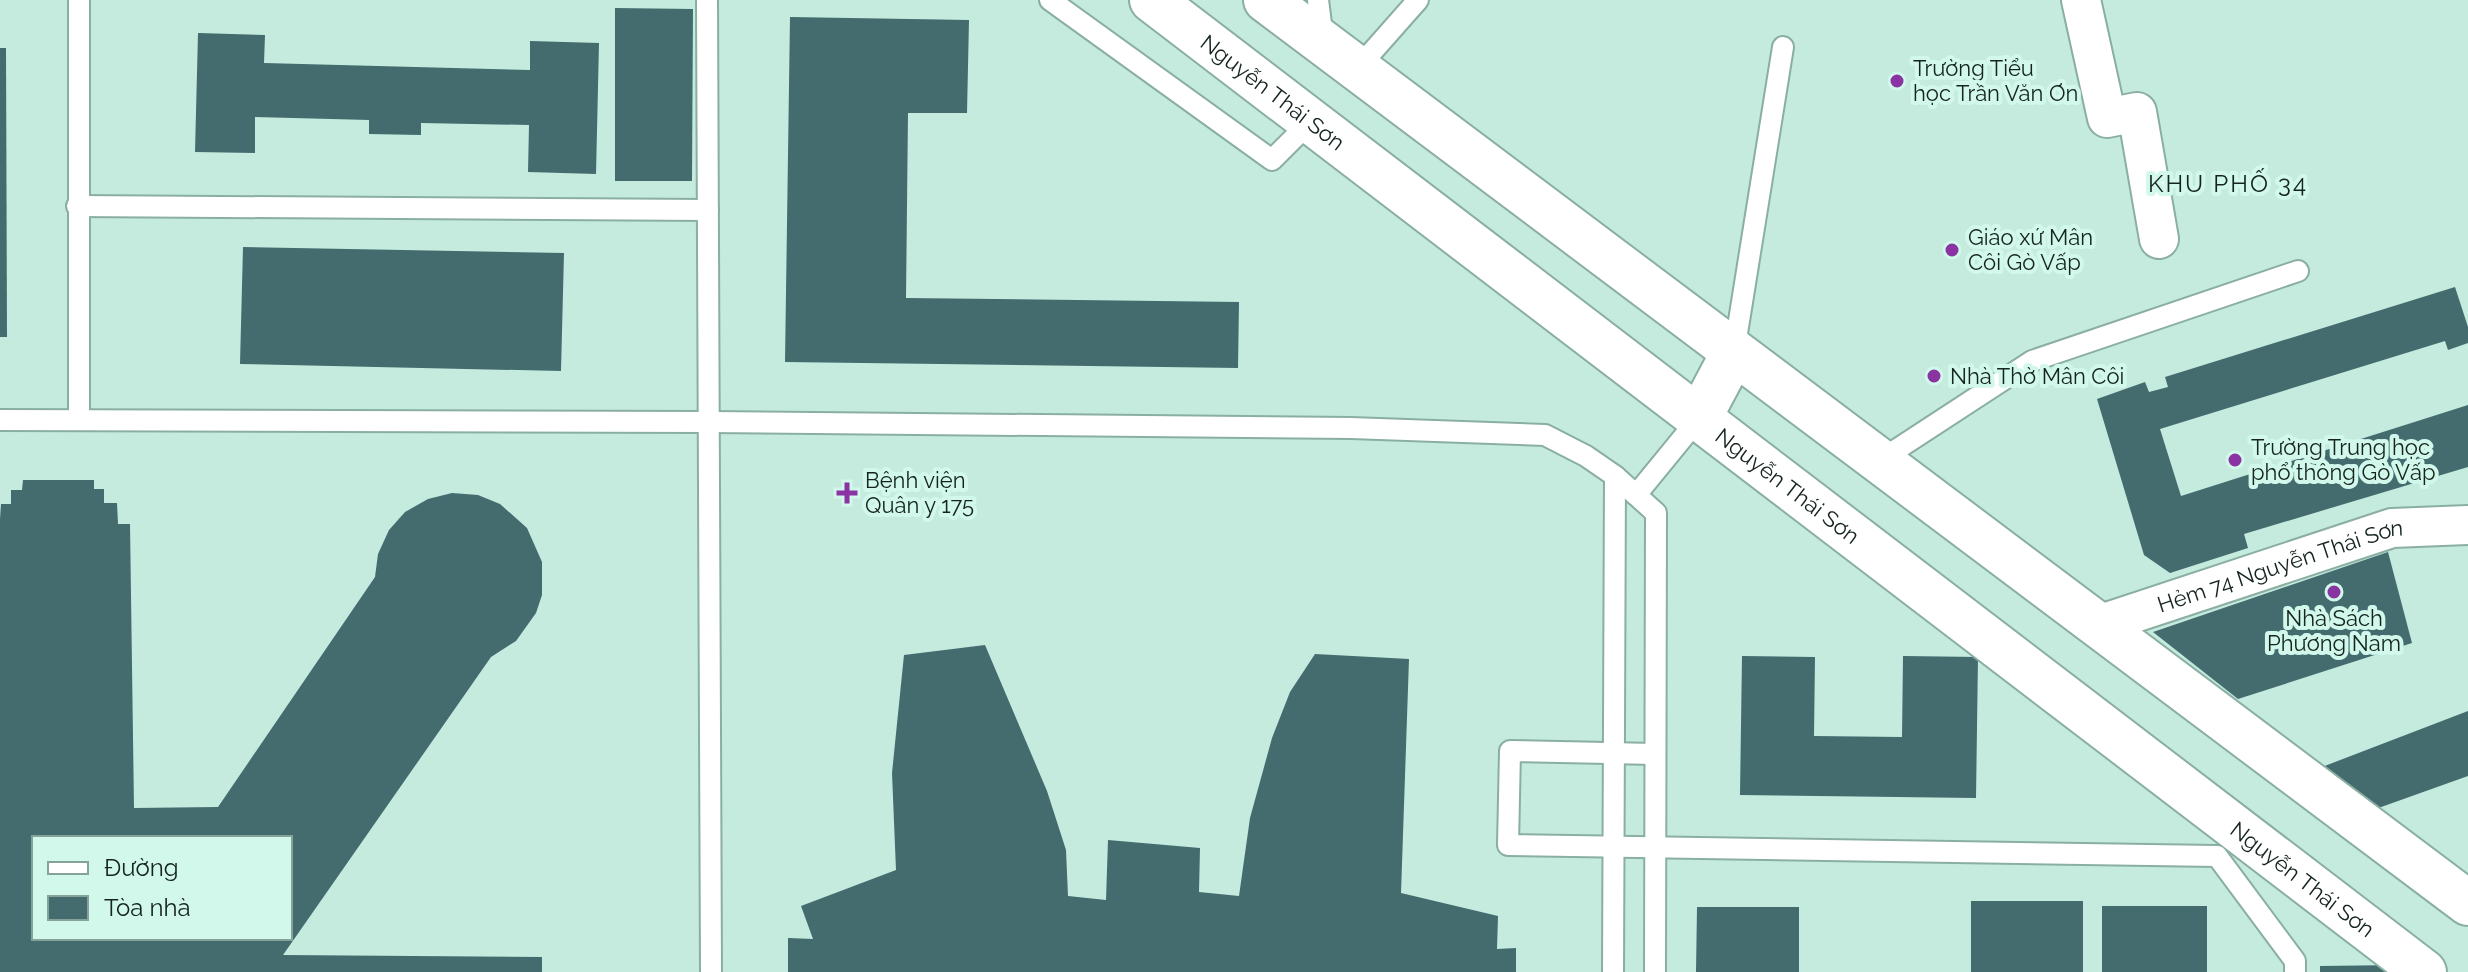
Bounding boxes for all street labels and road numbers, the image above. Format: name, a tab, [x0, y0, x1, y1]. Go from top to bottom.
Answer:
street label: Nguyễn Thái Sơn	[1196, 29, 1350, 155]
street label: Nguyễn Thái Sơn	[1711, 423, 1865, 549]
street label: Hẻm 74 Nguyễn Thái Sơn	[2154, 515, 2404, 618]
street label: Nguyễn Thái Sơn	[2225, 816, 2380, 942]

